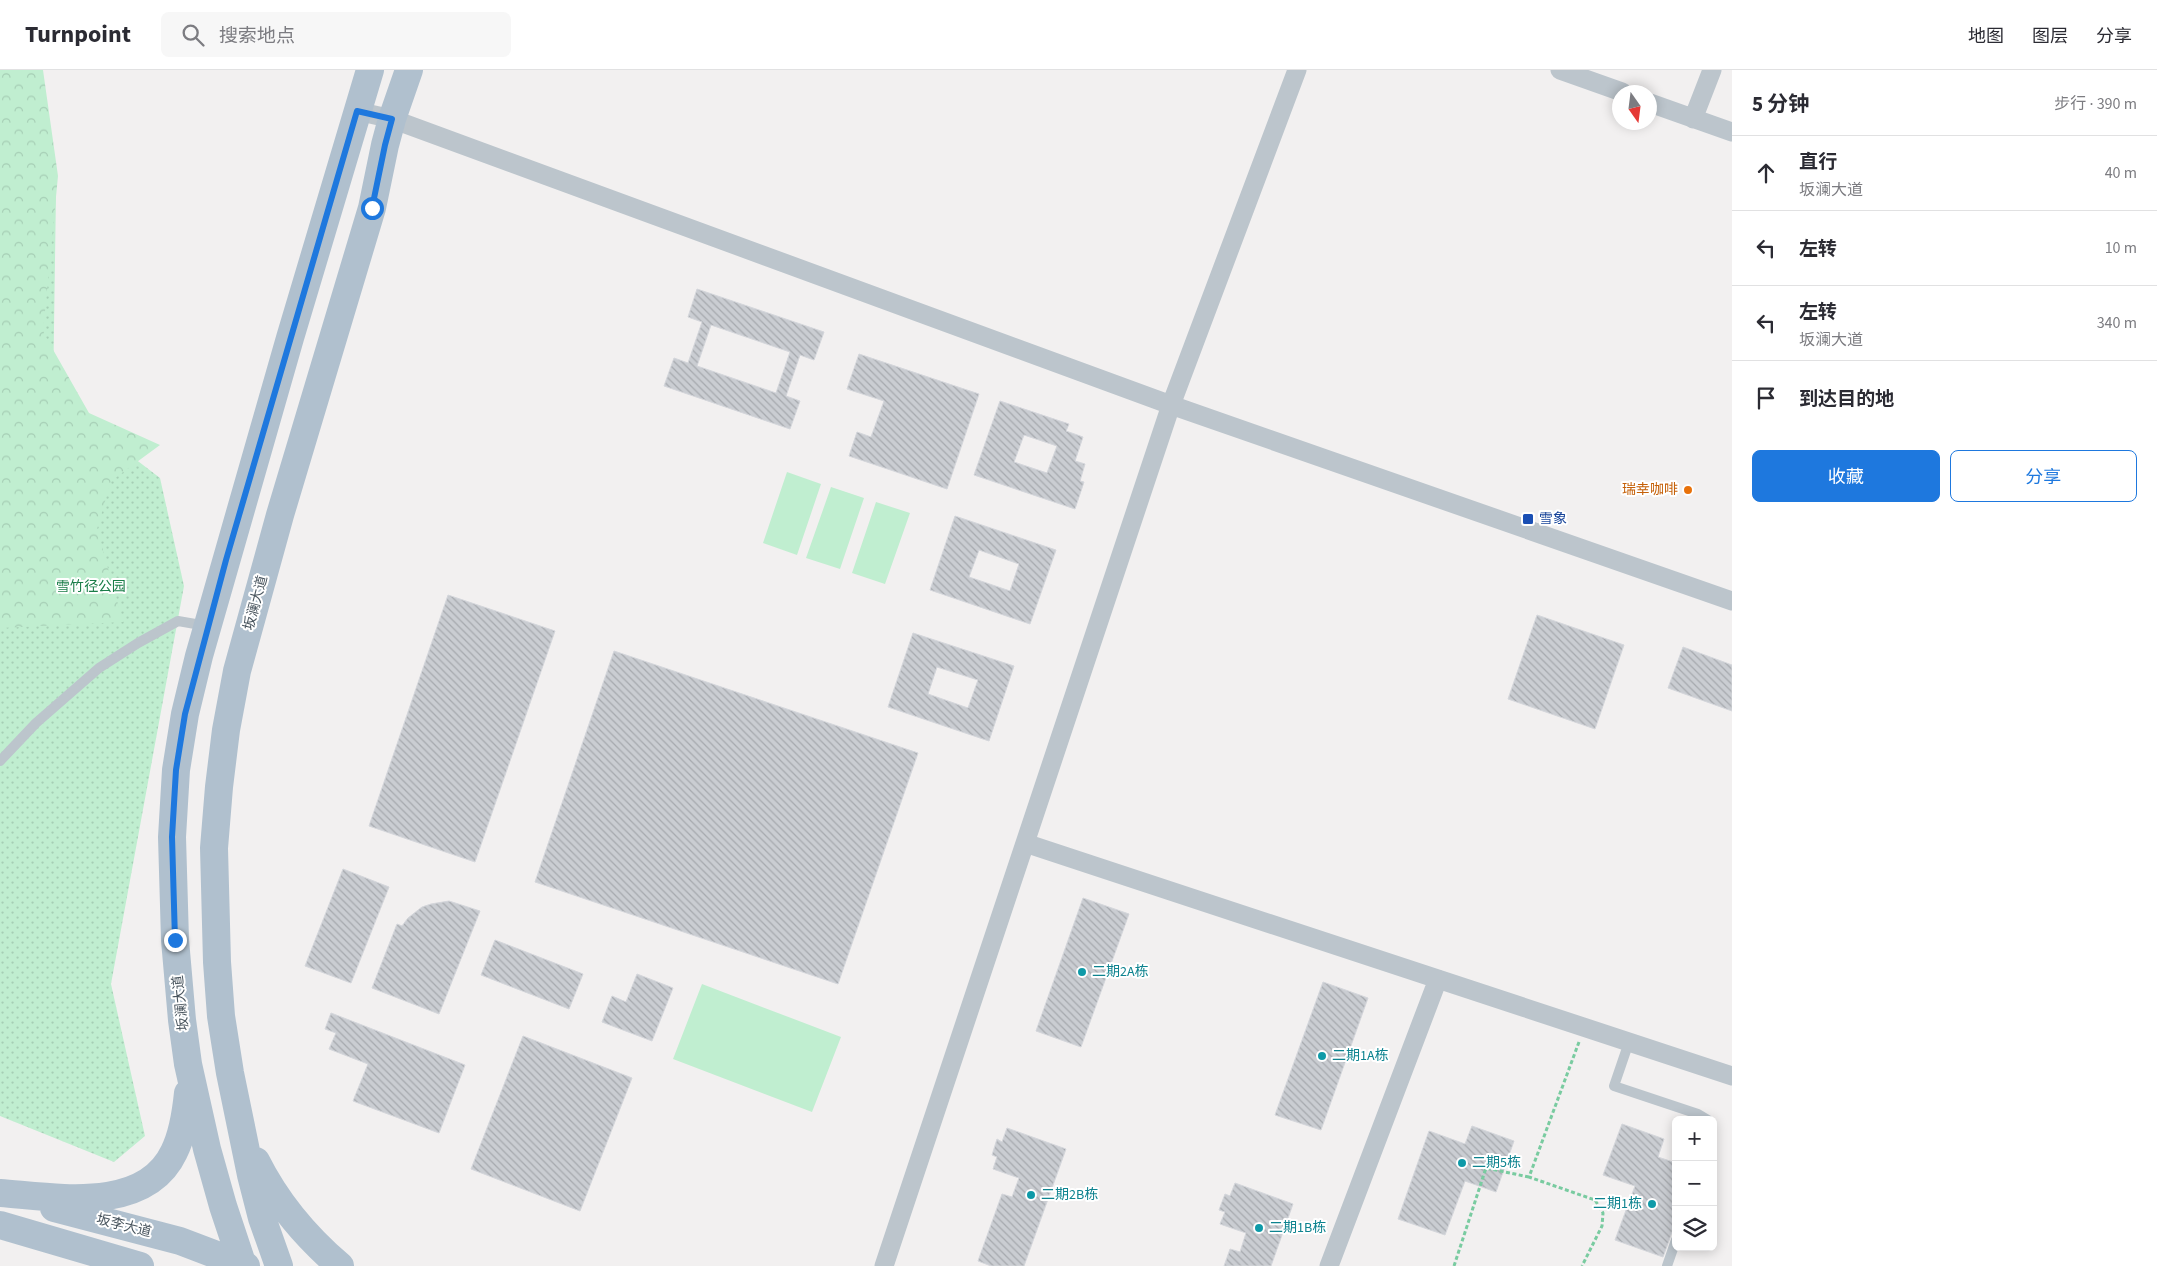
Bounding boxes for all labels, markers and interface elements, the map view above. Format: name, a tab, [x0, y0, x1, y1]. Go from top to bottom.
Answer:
search box	[161, 12, 511, 57]
text: Turnpoint	[25, 17, 131, 52]
icon: search	[179, 21, 207, 49]
text: 搜索地点	[219, 23, 295, 50]
text: 地图	[1968, 24, 2004, 49]
text: 图层	[2032, 24, 2068, 49]
text: 分享	[2096, 24, 2132, 49]
north arrow	[1612, 85, 1657, 130]
text: 5 分钟	[1752, 89, 1809, 119]
text: 步行 · 390 m	[2054, 93, 2137, 115]
text: 直行	[1799, 149, 1837, 176]
icon: ahead	[1752, 159, 1780, 187]
text: 40 m	[2105, 162, 2137, 184]
text: 坂澜大道	[1799, 179, 1863, 201]
route start	[361, 197, 384, 220]
icon: left	[1752, 234, 1780, 262]
text: 左转	[1799, 236, 1837, 263]
text: 10 m	[2105, 237, 2137, 259]
text: 左转	[1799, 299, 1837, 326]
icon: left	[1752, 309, 1780, 337]
text: 340 m	[2097, 312, 2137, 334]
text: 坂澜大道	[1799, 329, 1863, 351]
icon: arrive	[1752, 384, 1780, 412]
text: 到达目的地	[1799, 386, 1894, 413]
button: 收藏	[1752, 450, 1940, 502]
button: 分享	[1950, 450, 2137, 502]
place label: 瑞幸咖啡	[1622, 480, 1678, 500]
marker: 瑞幸咖啡	[1682, 484, 1694, 496]
place label: 雪象	[1539, 509, 1567, 529]
marker: 雪象	[1521, 512, 1535, 526]
street label: 坂澜大道	[239, 573, 273, 633]
park label: 雪竹径公园	[56, 577, 126, 597]
route end	[164, 929, 187, 952]
place label: 二期2A栋	[1092, 962, 1149, 982]
marker: 二期2A栋	[1076, 966, 1088, 978]
street label: 坂澜大道	[168, 974, 194, 1032]
place label: 二期1A栋	[1332, 1046, 1389, 1066]
marker: 二期1A栋	[1316, 1050, 1328, 1062]
map controls	[1672, 1116, 1717, 1251]
button: +	[1672, 1116, 1717, 1161]
place label: 二期5栋	[1472, 1153, 1521, 1173]
marker: 二期5栋	[1456, 1157, 1468, 1169]
button: −	[1672, 1161, 1717, 1206]
place label: 二期2B栋	[1041, 1185, 1098, 1205]
marker: 二期2B栋	[1025, 1189, 1037, 1201]
place label: 二期1栋	[1593, 1194, 1642, 1214]
marker: 二期1栋	[1646, 1198, 1658, 1210]
button: layers	[1672, 1206, 1717, 1251]
street label: 坂李大道	[94, 1210, 154, 1242]
place label: 二期1B栋	[1269, 1218, 1326, 1238]
marker: 二期1B栋	[1253, 1222, 1265, 1234]

